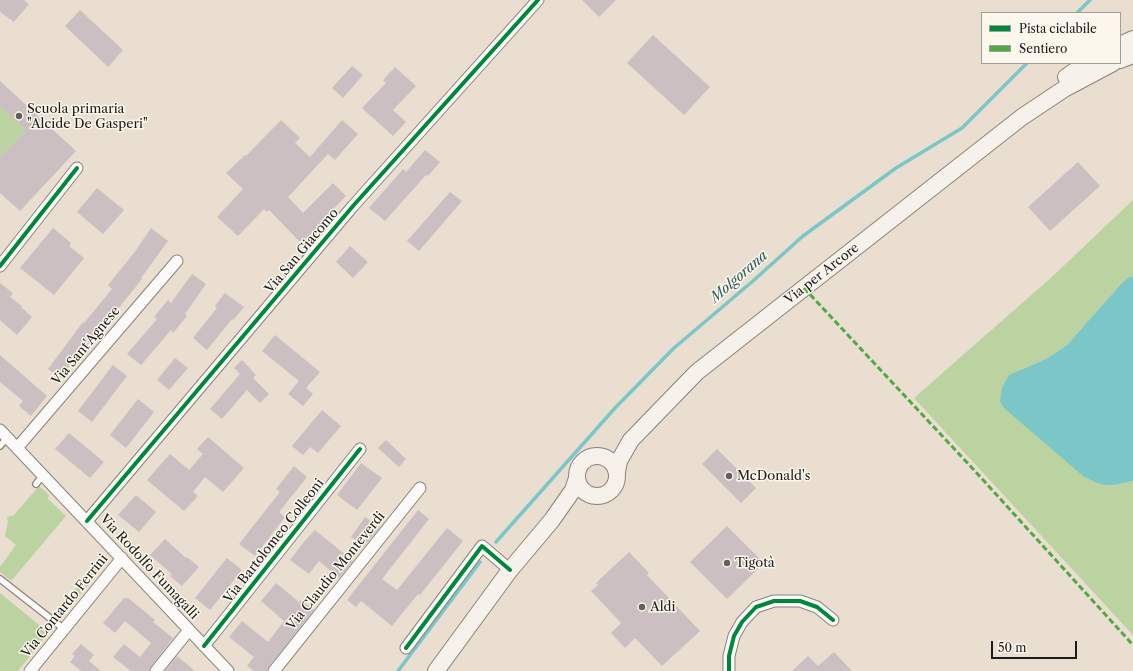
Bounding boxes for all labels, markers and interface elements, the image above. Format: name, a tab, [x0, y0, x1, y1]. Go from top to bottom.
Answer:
legend	[981, 12, 1121, 64]
text: Pista ciclabile	[1019, 21, 1097, 36]
text: Sentiero	[1019, 41, 1067, 56]
place label: Scuola primaria "Alcide De Gasperi"	[27, 101, 148, 132]
marker: Scuola primaria "Alcide De Gasperi"	[14, 111, 24, 121]
street label: Via San Giacomo	[262, 205, 342, 297]
street label: Via per Arcore	[782, 240, 862, 308]
water label: Molgorana	[707, 248, 771, 306]
street label: Via Sant'Agnese	[49, 304, 123, 388]
place label: McDonald's	[737, 468, 810, 484]
marker: McDonald's	[724, 471, 734, 481]
street label: Via Bartolomeo Colleoni	[221, 476, 327, 606]
street label: Via Claudio Monteverdi	[284, 509, 388, 633]
street label: Via Rodolfo Fumagalli	[96, 511, 202, 623]
street label: Via Contardo Ferrini	[19, 551, 111, 661]
place label: Tigotà	[735, 555, 775, 571]
marker: Tigotà	[722, 558, 732, 568]
place label: Aldi	[650, 599, 675, 615]
marker: Aldi	[637, 602, 647, 612]
scale bar	[993, 633, 1079, 659]
text: 50 m	[998, 640, 1027, 655]

